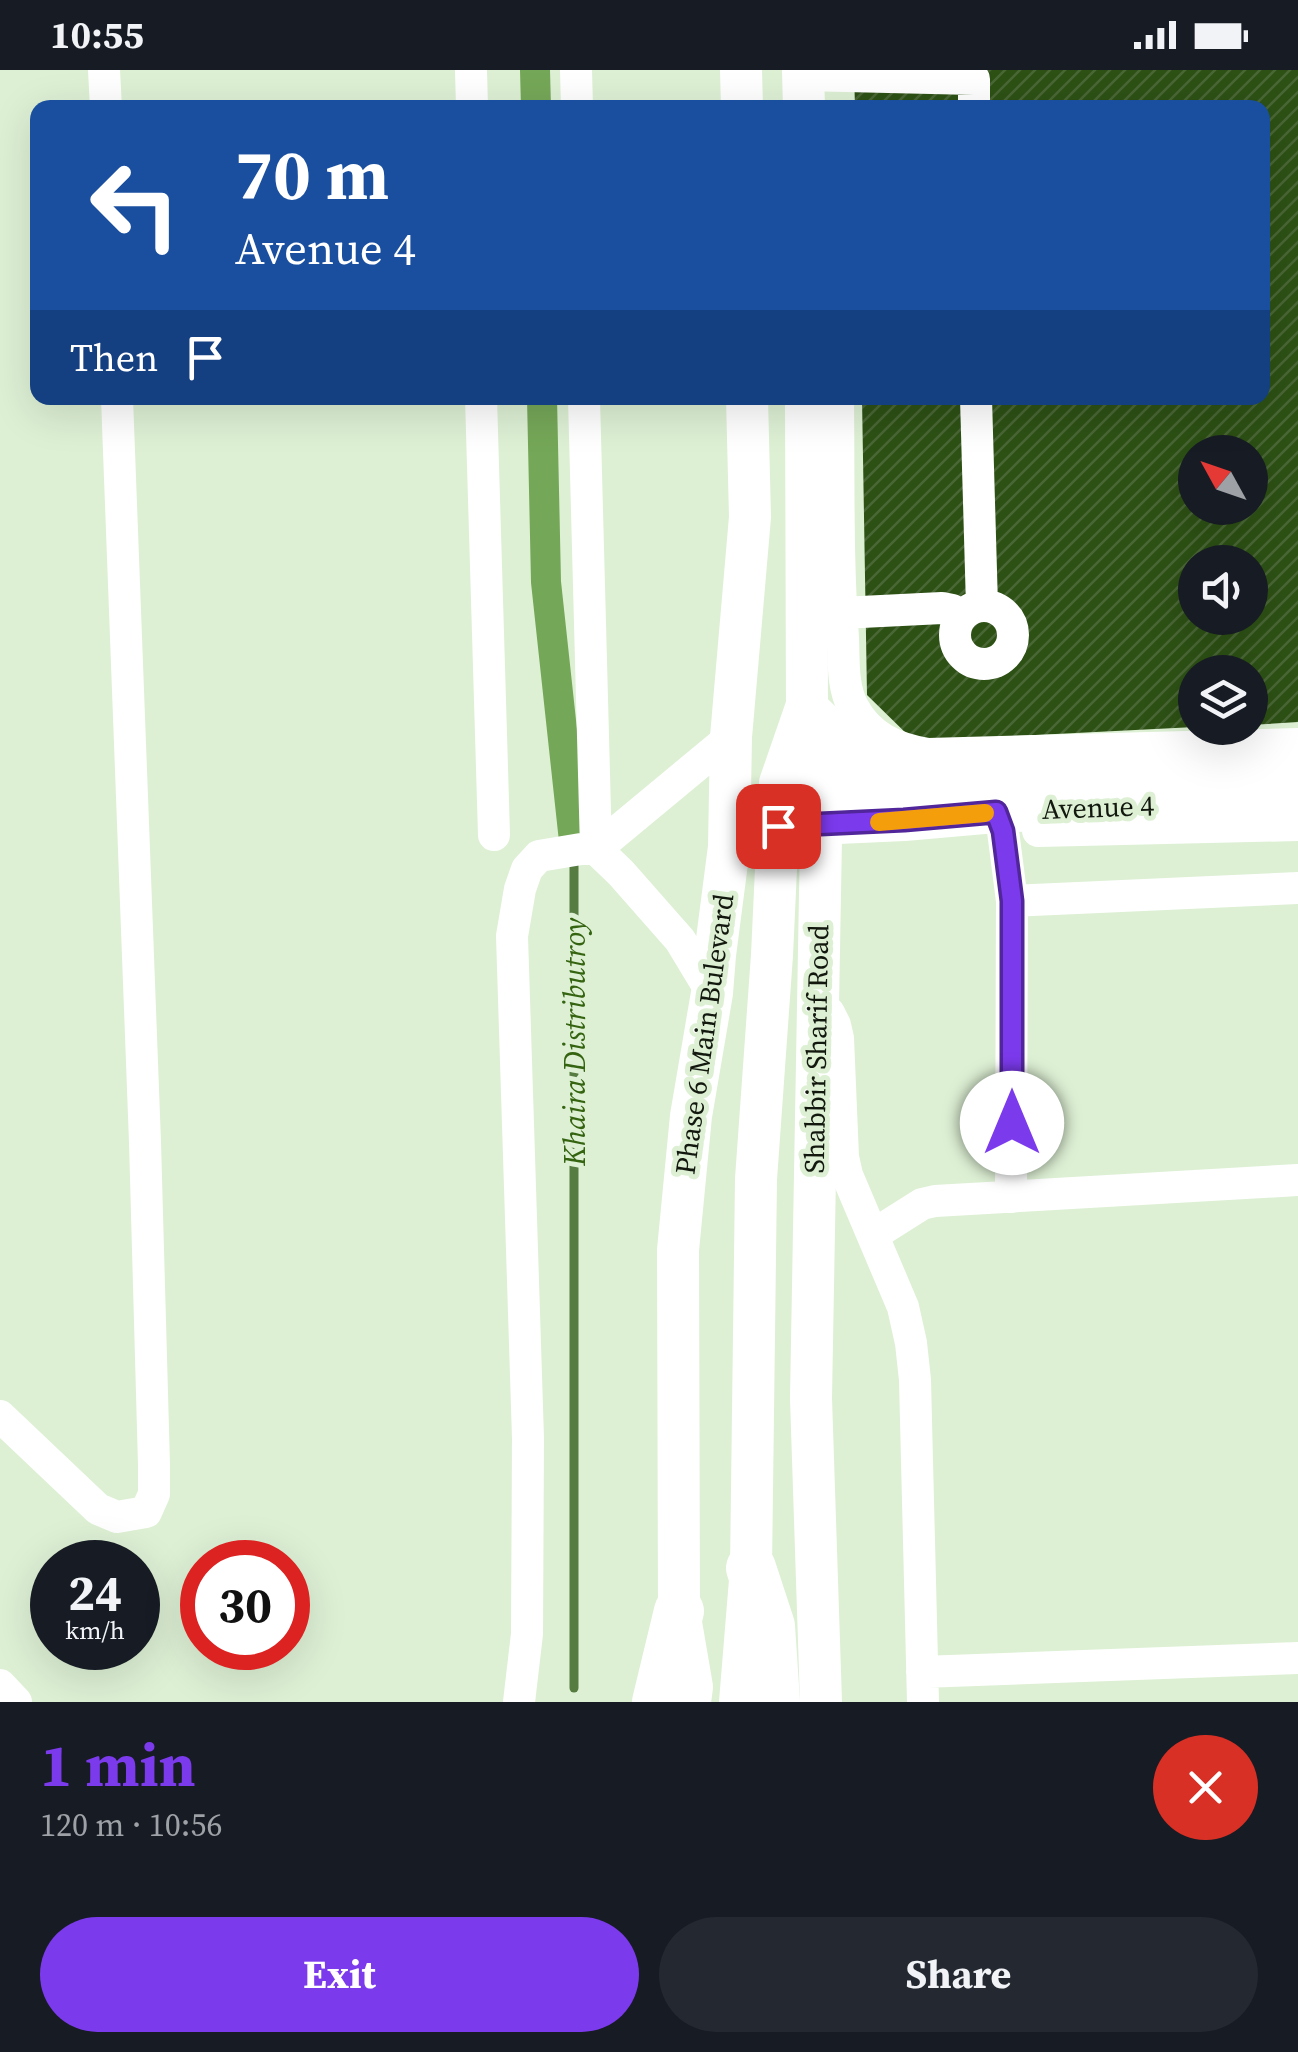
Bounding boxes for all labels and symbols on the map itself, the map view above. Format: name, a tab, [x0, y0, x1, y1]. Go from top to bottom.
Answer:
north arrow	[1178, 435, 1268, 525]
pin	[736, 784, 821, 869]
street label: Avenue 4	[1041, 786, 1155, 828]
street label: Phase 6 Main Bulevard	[666, 891, 743, 1177]
water label: Khaira Distributroy	[554, 917, 595, 1167]
street label: Shabbir Sharif Road	[795, 924, 837, 1174]
position arrow	[960, 1071, 1064, 1175]
speed limit sign: 30	[180, 1540, 310, 1670]

